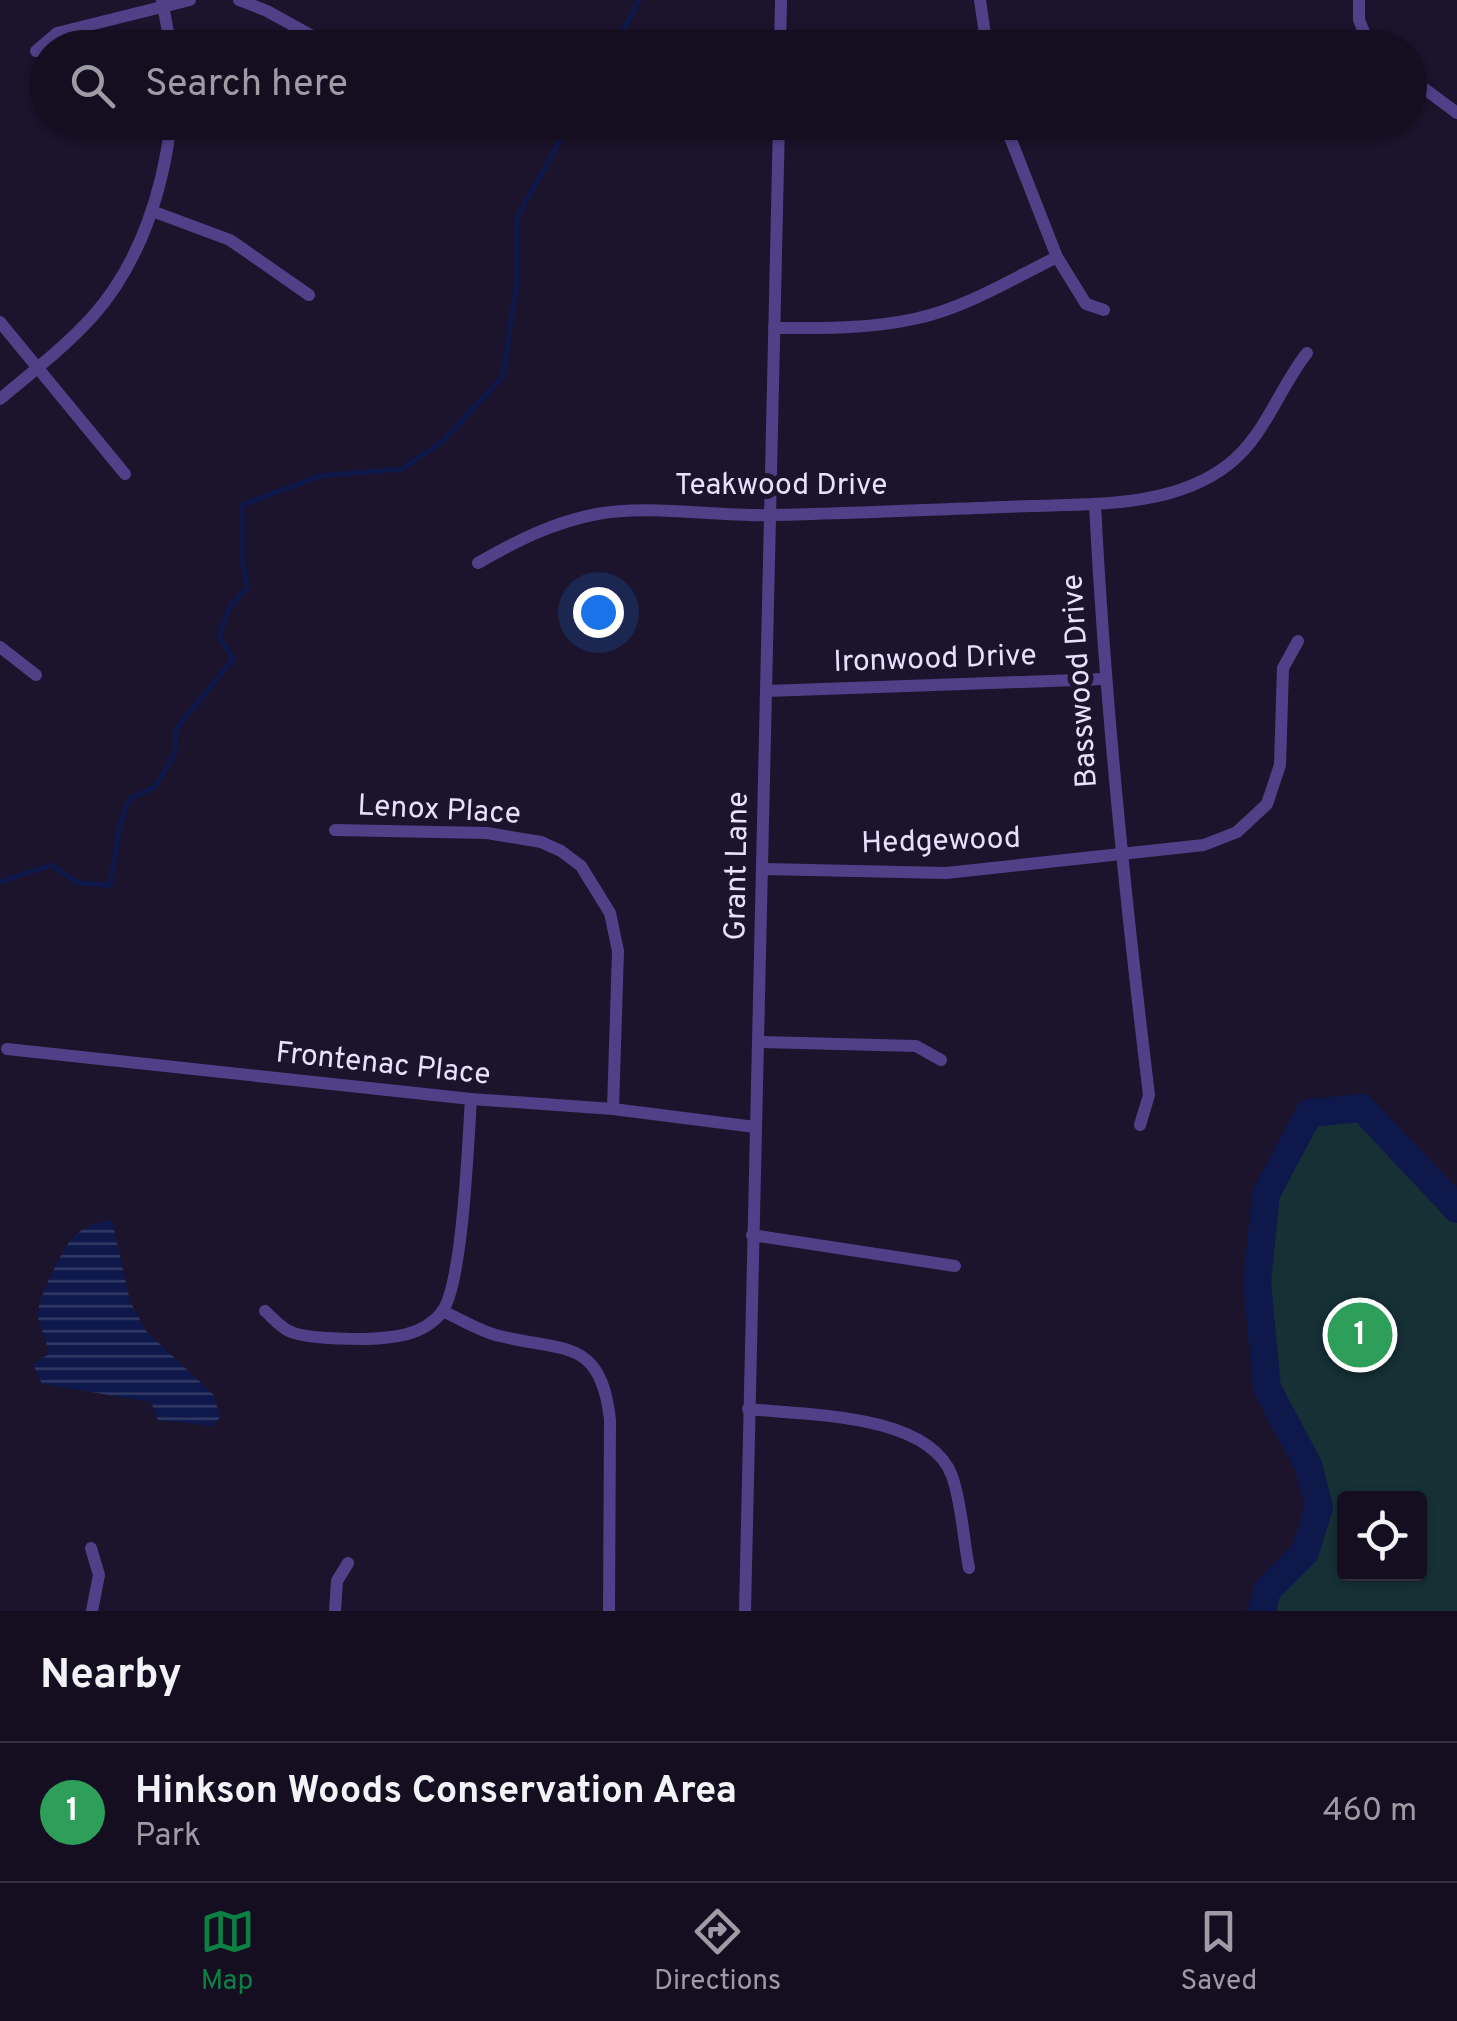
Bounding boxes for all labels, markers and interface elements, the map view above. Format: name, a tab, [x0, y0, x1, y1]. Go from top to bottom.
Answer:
search box	[30, 30, 1427, 140]
icon: search	[65, 58, 120, 113]
text: Search here	[145, 61, 348, 110]
street label: Teakwood Drive	[675, 468, 887, 505]
street label: Basswood Drive	[1055, 573, 1107, 789]
your location	[573, 587, 624, 638]
street label: Ironwood Drive	[833, 638, 1037, 682]
street label: Lenox Place	[356, 788, 522, 834]
street label: Grant Lane	[718, 791, 758, 941]
street label: Hedgewood	[861, 821, 1021, 863]
street label: Frontenac Place	[274, 1035, 492, 1095]
pin: 1	[1328, 1298, 1392, 1372]
map controls	[1337, 1491, 1427, 1581]
button: locate	[1337, 1491, 1427, 1581]
text: Nearby	[40, 1650, 182, 1703]
text: Hinkson Woods Conservation Area	[135, 1768, 737, 1817]
text: 1	[66, 1792, 79, 1832]
text: 460 m	[1323, 1792, 1417, 1832]
text: Park	[135, 1817, 201, 1857]
tab: Map	[200, 1904, 255, 2000]
tab: Directions	[654, 1904, 781, 2000]
tab: Saved	[1180, 1904, 1257, 2000]

